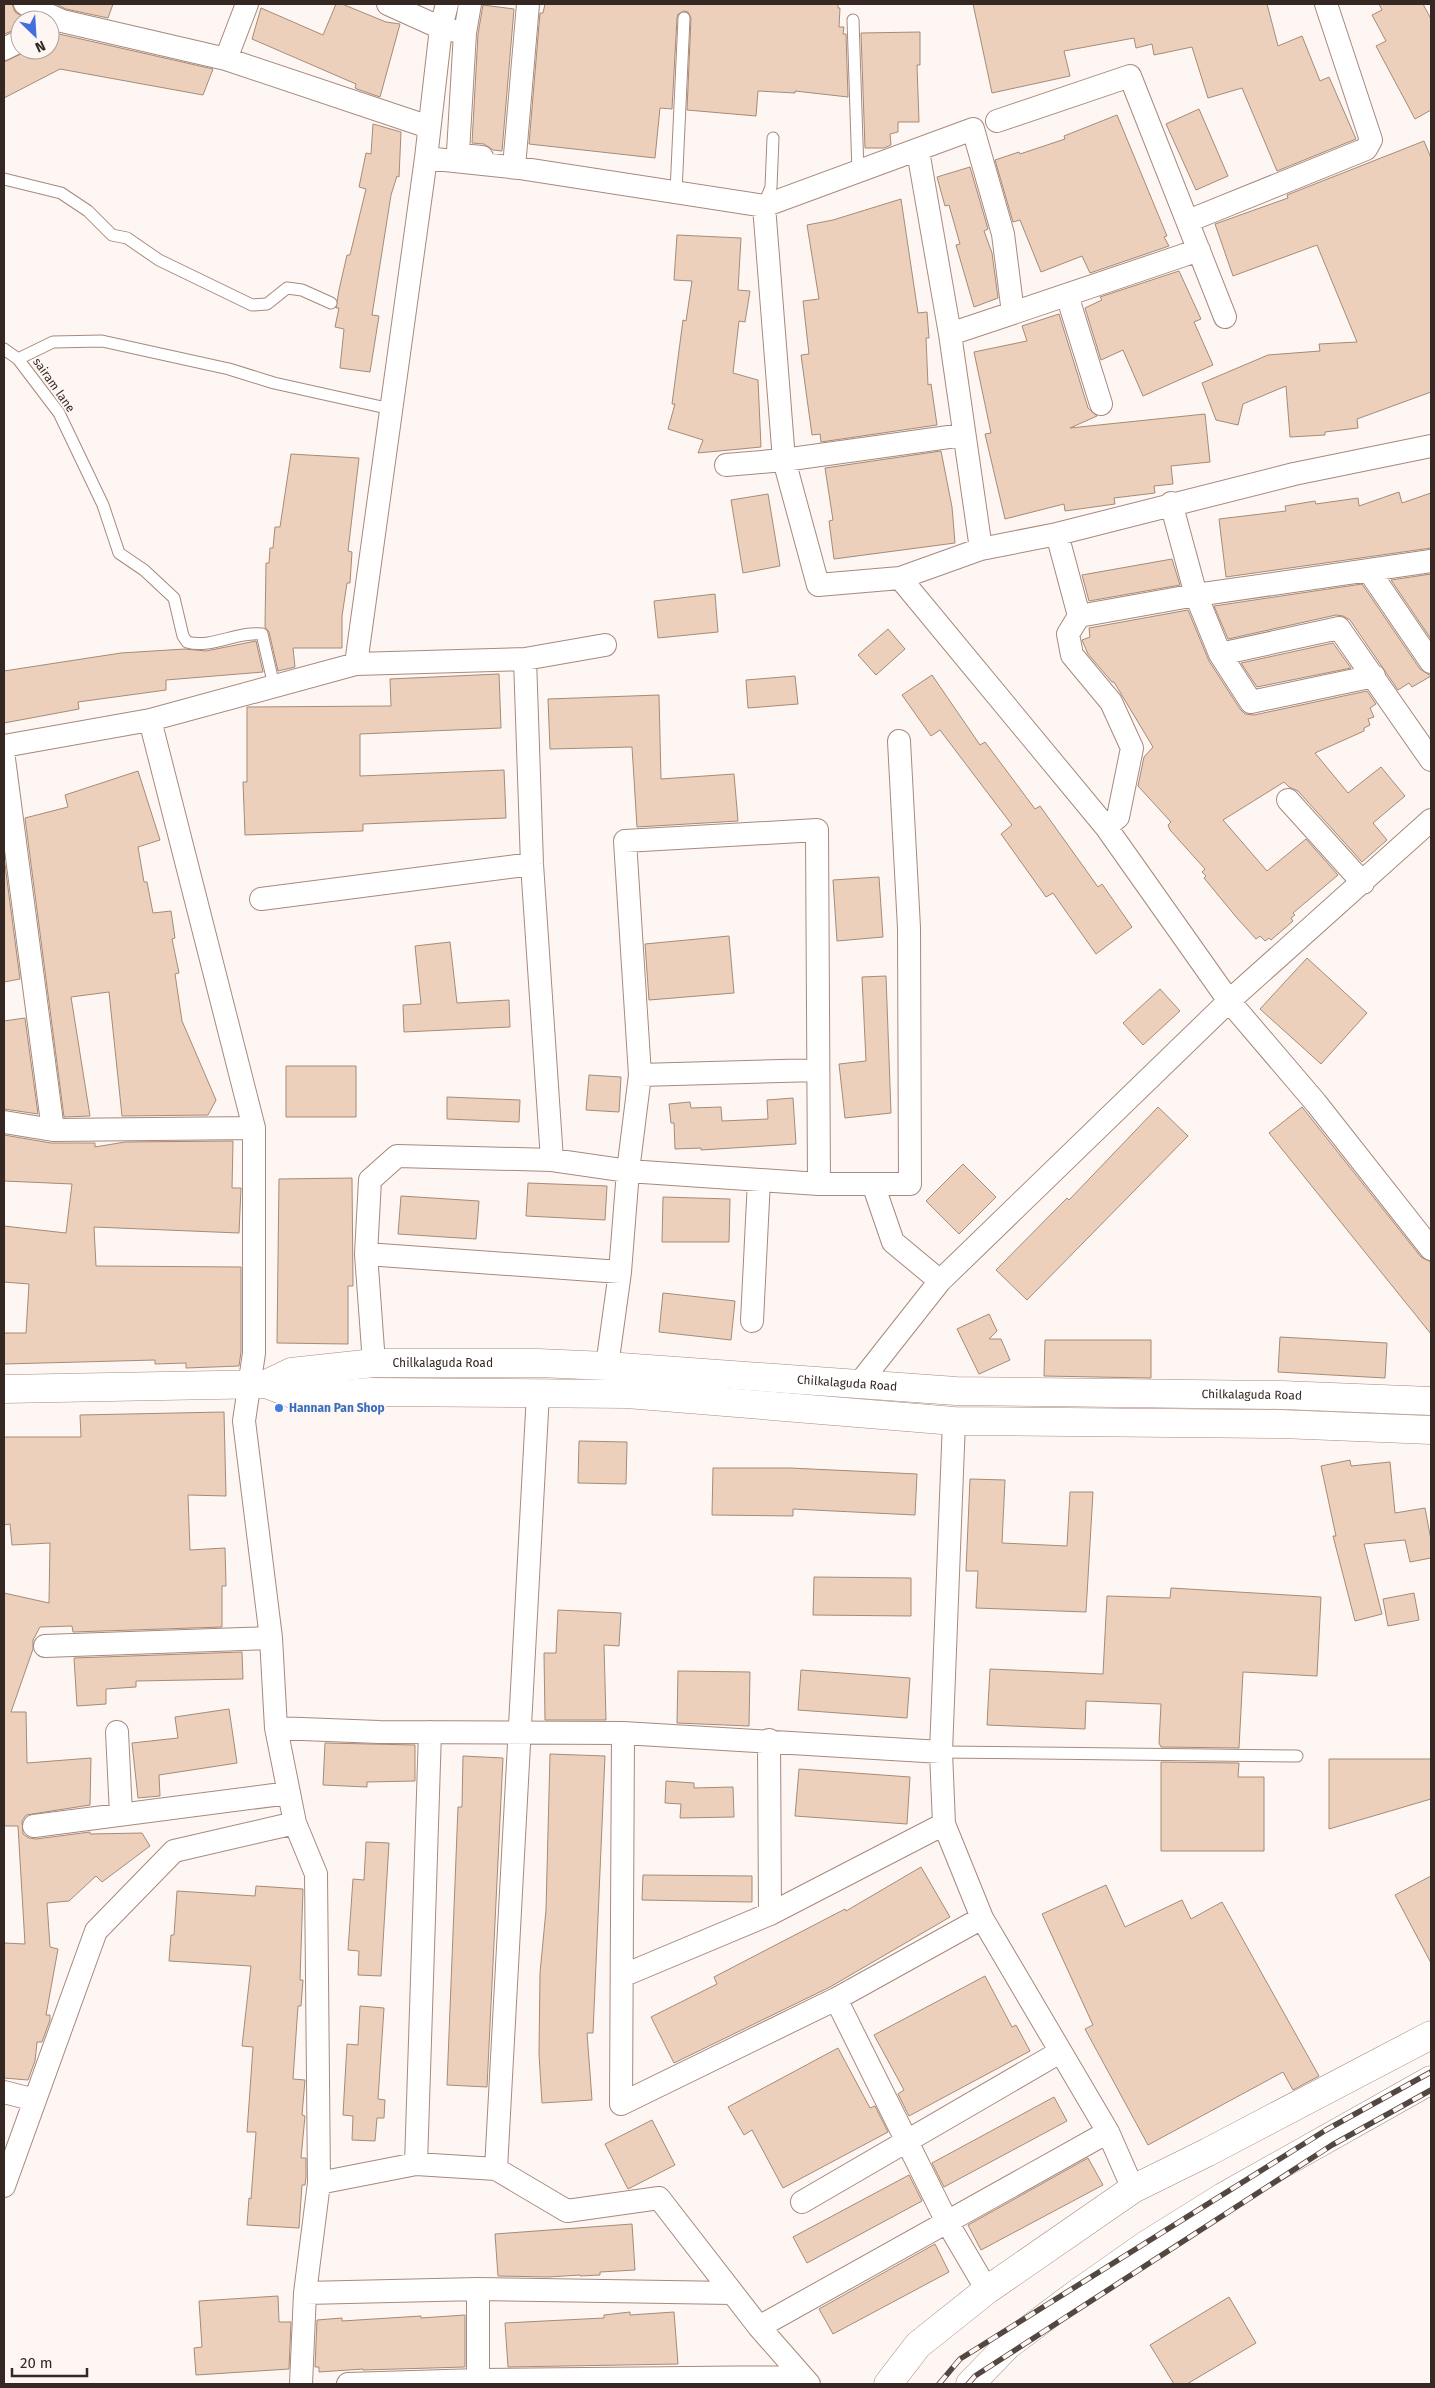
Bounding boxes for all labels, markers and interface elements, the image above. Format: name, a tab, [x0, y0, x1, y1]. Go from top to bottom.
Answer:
north arrow	[10, 10, 60, 60]
text: N	[32, 37, 48, 56]
street label: sairam lane	[30, 355, 78, 415]
street label: Chilkalaguda Road	[392, 1356, 493, 1370]
street label: Chilkalaguda Road	[796, 1373, 898, 1394]
street label: Chilkalaguda Road	[1201, 1387, 1302, 1403]
place label: Hannan Pan Shop	[289, 1401, 385, 1415]
marker: Hannan Pan Shop	[273, 1402, 285, 1414]
scale bar	[12, 2346, 88, 2378]
text: 20 m	[20, 2354, 53, 2372]

